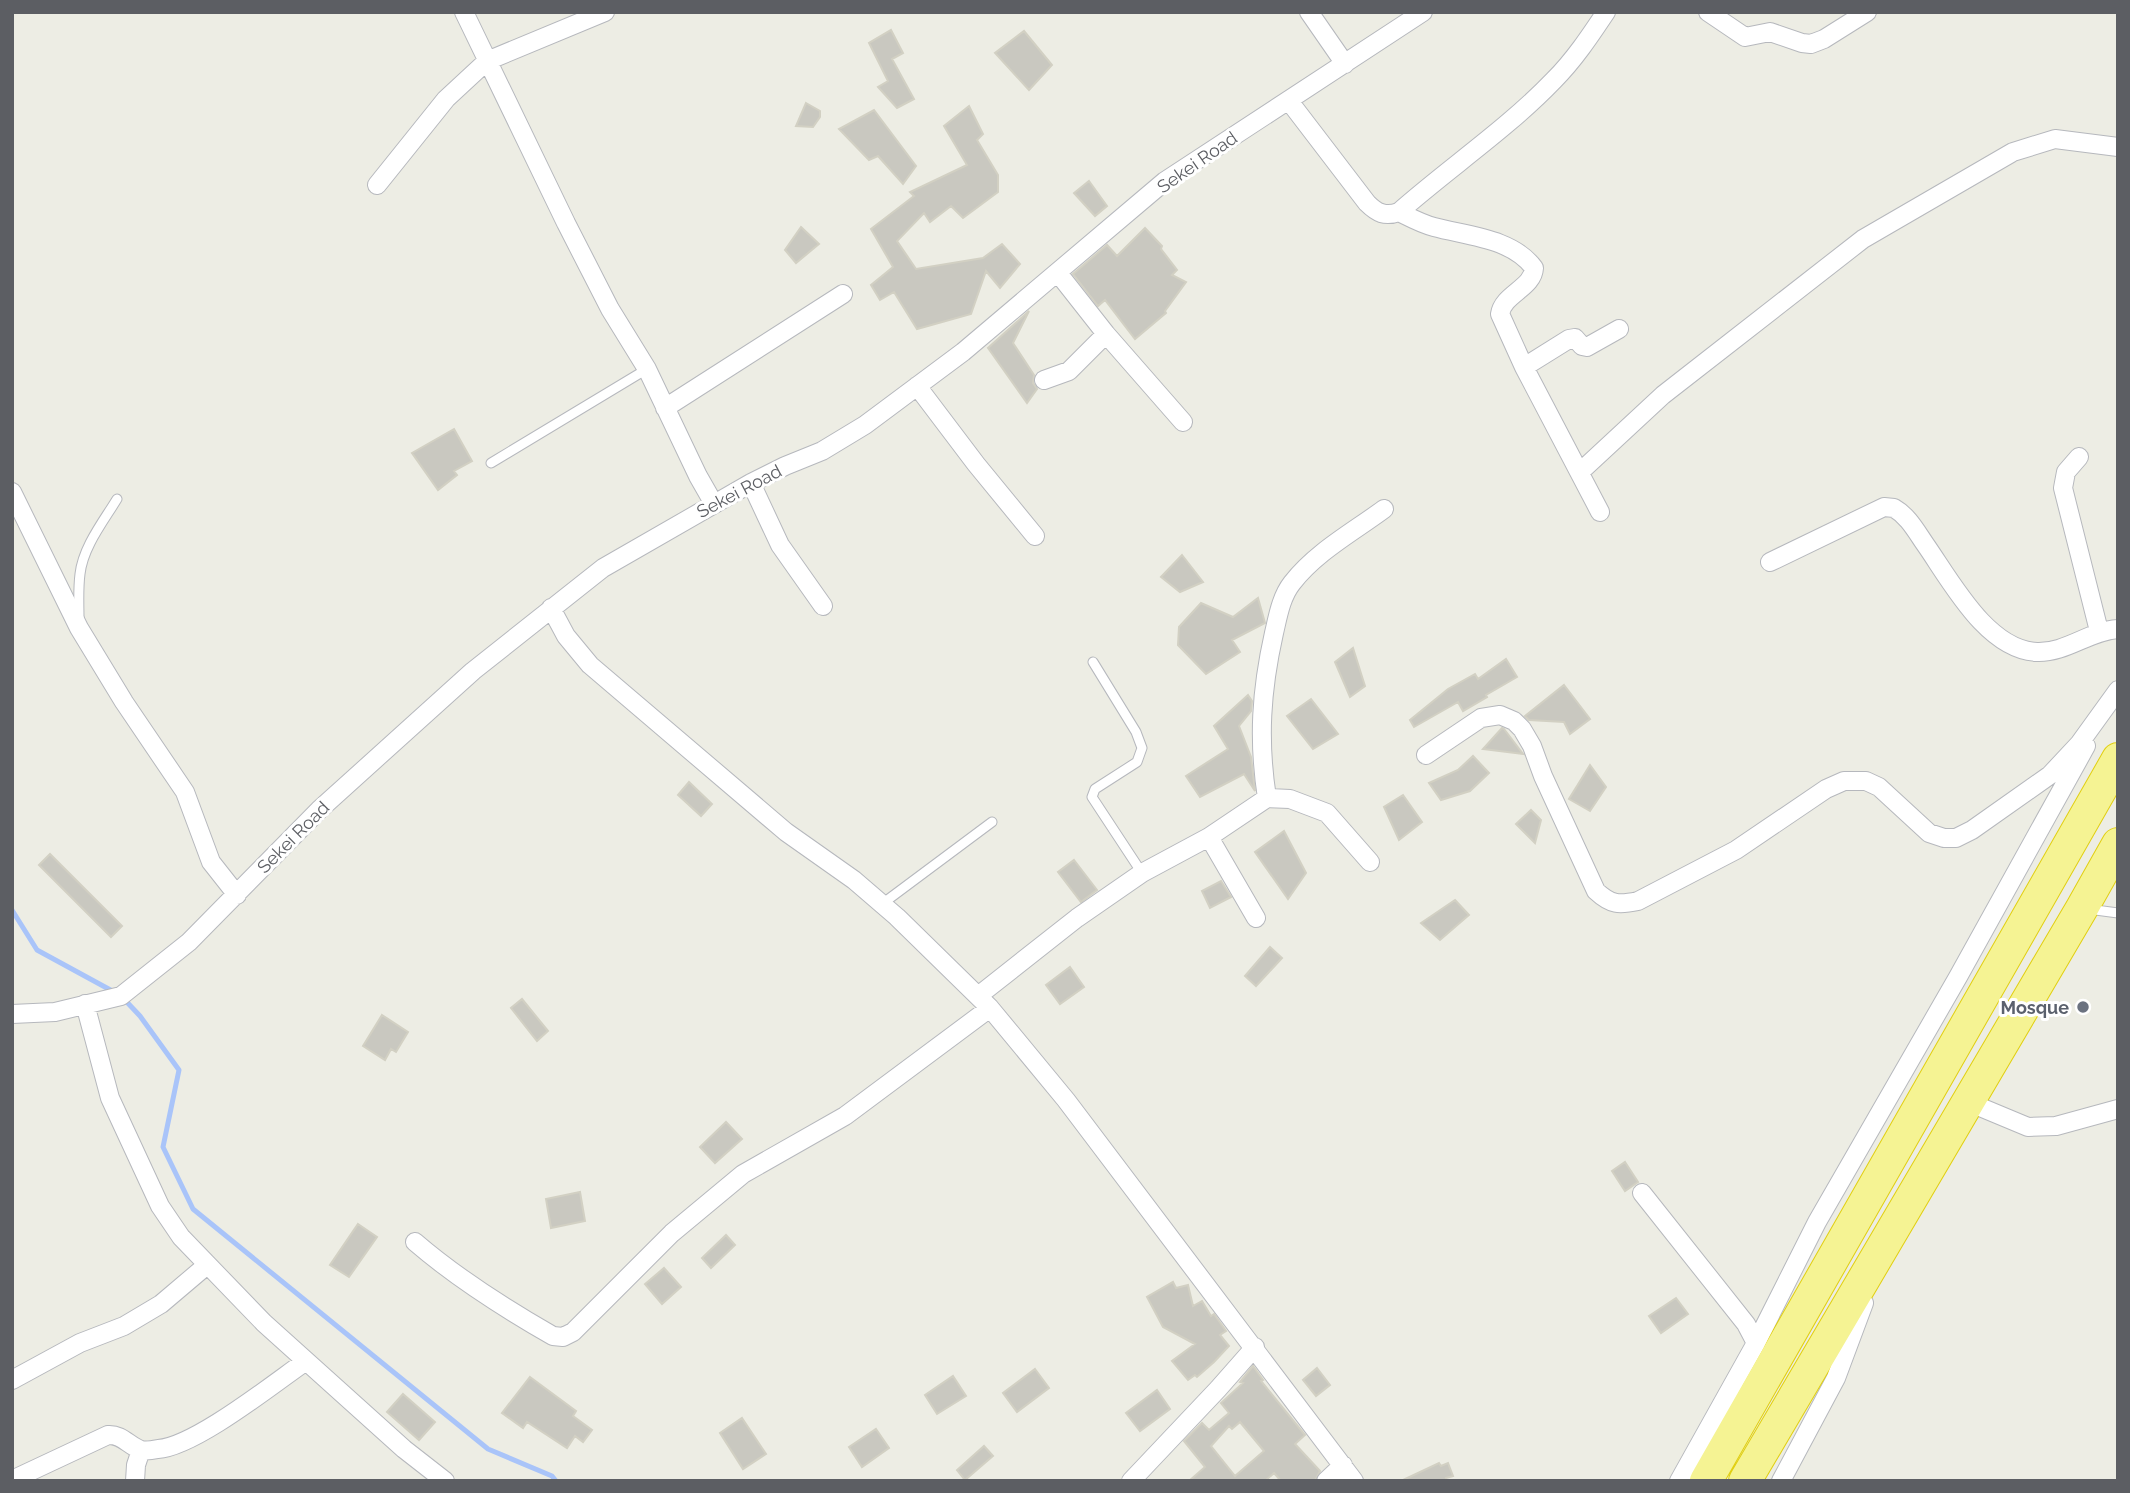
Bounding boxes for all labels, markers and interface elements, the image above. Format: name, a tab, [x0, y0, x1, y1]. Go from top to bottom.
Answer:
street label: Sekei Road	[1153, 127, 1241, 197]
street label: Sekei Road	[693, 460, 785, 522]
street label: Sekei Road	[253, 797, 333, 877]
place label: Mosque	[2000, 997, 2069, 1018]
marker: Mosque	[2075, 999, 2091, 1015]

